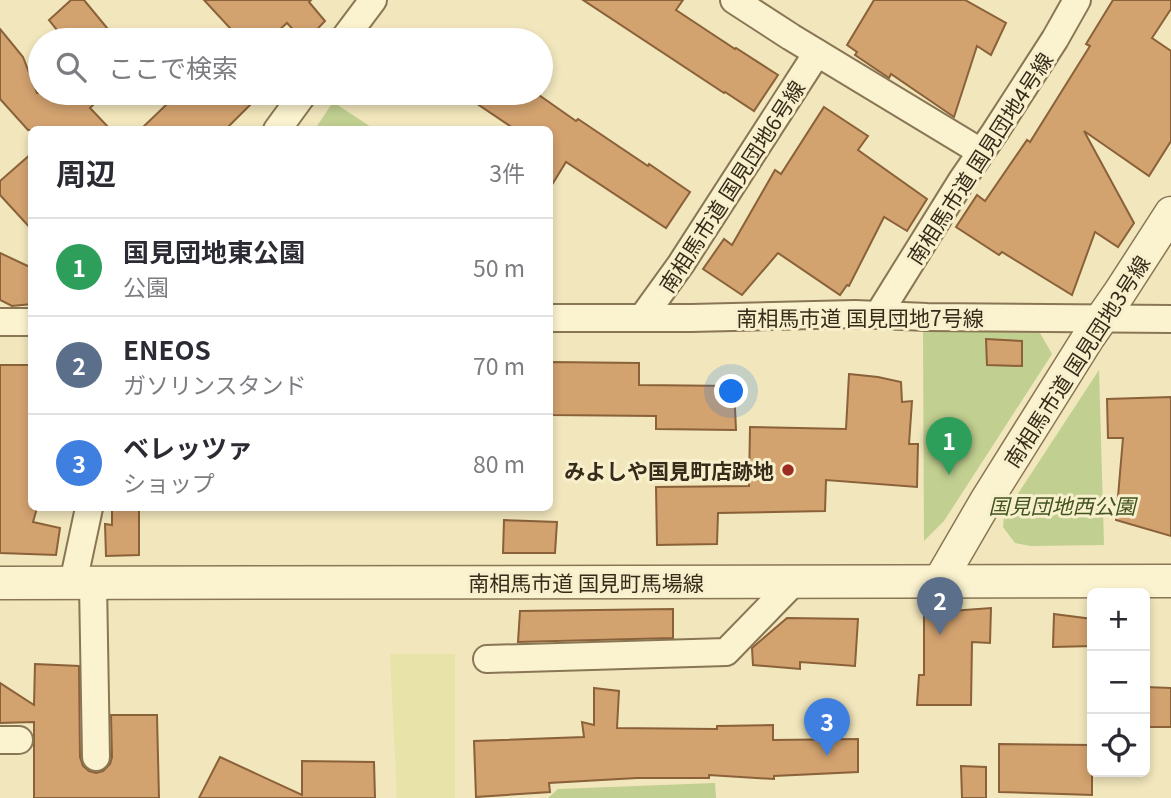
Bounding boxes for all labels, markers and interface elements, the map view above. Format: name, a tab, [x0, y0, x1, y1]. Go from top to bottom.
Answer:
search box	[28, 28, 553, 105]
street label: 南相馬市道 国見団地4号線	[899, 46, 1059, 270]
icon: search	[52, 48, 90, 86]
text: ここで検索	[108, 48, 238, 85]
street label: 南相馬市道 国見団地6号線	[651, 74, 811, 298]
text: 周辺	[56, 150, 116, 194]
text: 3件	[489, 155, 525, 189]
text: 国見団地東公園	[123, 232, 305, 269]
street label: 南相馬市道 国見団地3号線	[996, 249, 1156, 473]
text: 1	[72, 250, 86, 284]
text: 50 m	[473, 250, 525, 284]
text: 公園	[123, 269, 169, 303]
street label: 南相馬市道 国見団地7号線	[736, 302, 984, 332]
text: ENEOS	[123, 330, 211, 367]
text: 2	[72, 348, 86, 382]
text: 70 m	[473, 348, 525, 382]
text: ガソリンスタンド	[123, 367, 307, 401]
your location	[714, 374, 748, 408]
pin: 1	[926, 417, 972, 475]
text: ベレッツァ	[123, 428, 253, 465]
text: 3	[72, 446, 86, 480]
text: 80 m	[473, 446, 525, 480]
place label: みよしや国見町店跡地	[564, 455, 774, 485]
marker: みよしや国見町店跡地	[780, 462, 796, 478]
text: ショップ	[123, 465, 215, 499]
park label: 国見団地西公園	[989, 490, 1138, 520]
street label: 南相馬市道 国見町馬場線	[468, 567, 704, 597]
pin: 2	[917, 577, 963, 635]
map controls	[1087, 588, 1150, 777]
button: +	[1087, 588, 1150, 651]
button: −	[1087, 651, 1150, 714]
pin: 3	[804, 698, 850, 756]
button: locate	[1087, 714, 1150, 777]

